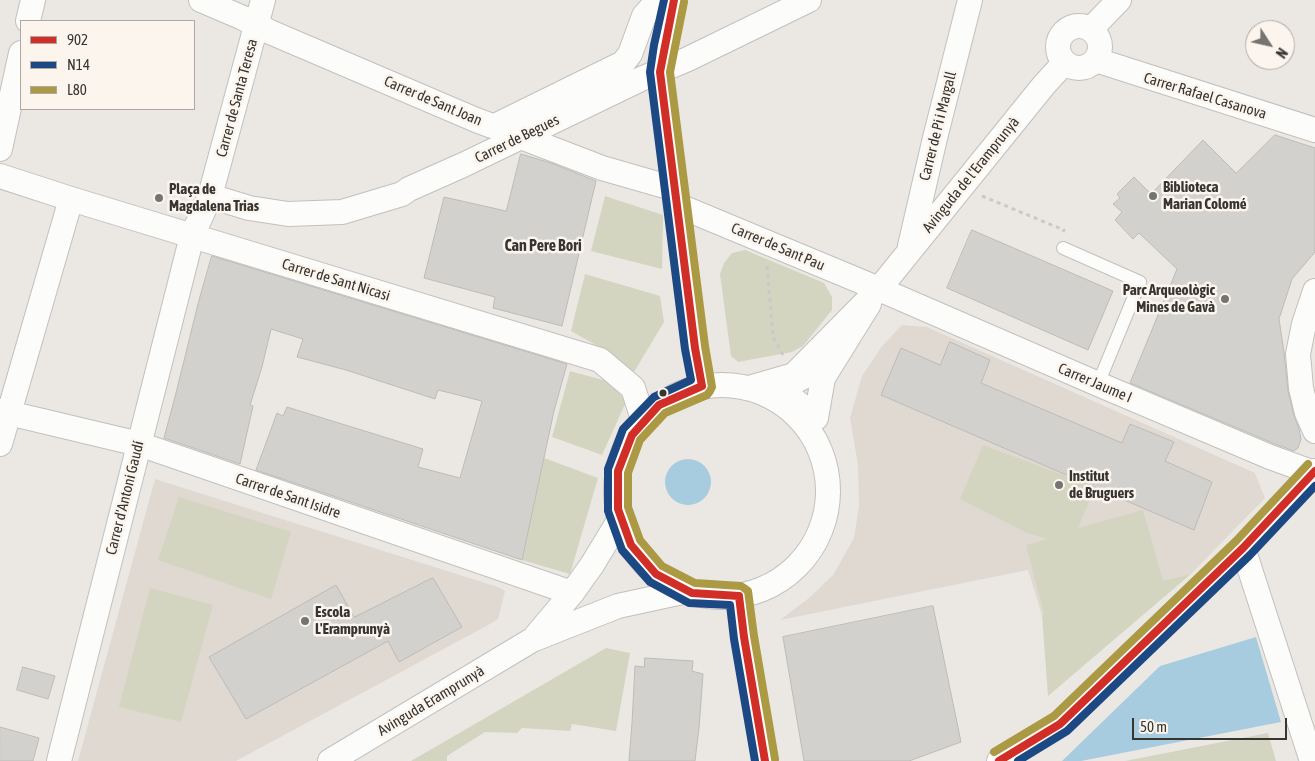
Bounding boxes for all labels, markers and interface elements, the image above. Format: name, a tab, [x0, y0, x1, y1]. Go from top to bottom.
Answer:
legend	[20, 20, 195, 110]
north arrow	[1245, 20, 1295, 70]
text: 902	[67, 31, 88, 48]
street label: Carrer de Santa Teresa	[213, 37, 261, 159]
text: N	[1273, 45, 1290, 61]
text: N14	[67, 56, 90, 73]
street label: Carrer de Pi i Margall	[916, 69, 960, 183]
street label: Carrer Rafael Casanova	[1141, 69, 1269, 123]
street label: Carrer de Sant Joan	[381, 72, 485, 130]
text: L80	[67, 81, 87, 98]
street label: Carrer de Begues	[472, 111, 562, 167]
street label: Avinguda de l'Eramprunyà	[919, 113, 1023, 237]
place label: Biblioteca Marian Colomé	[1163, 178, 1246, 213]
place label: Plaça de Magdalena Trias	[169, 180, 259, 215]
marker: Biblioteca Marian Colomé	[1147, 190, 1159, 202]
marker: Plaça de Magdalena Trias	[153, 192, 165, 204]
street label: Carrer de Sant Pau	[728, 219, 828, 275]
district label: Can Pere Bori	[504, 236, 582, 256]
street label: Carrer de Sant Nicasi	[280, 255, 392, 305]
place label: Parc Arqueològic Mines de Gavà	[1123, 281, 1215, 316]
marker: Parc Arqueològic Mines de Gavà	[1219, 293, 1231, 305]
street label: Carrer Jaume I	[1055, 359, 1135, 407]
unlabelled marker	[658, 388, 668, 398]
street label: Carrer d'Antoni Gaudí	[102, 439, 148, 557]
place label: Institut de Bruguers	[1069, 467, 1134, 502]
street label: Carrer de Sant Isidre	[233, 470, 343, 522]
marker: Institut de Bruguers	[1053, 479, 1065, 491]
place label: Escola L'Eramprunyà	[315, 603, 390, 638]
marker: Escola L'Eramprunyà	[299, 615, 311, 627]
street label: Avinguda Eramprunyà	[374, 662, 488, 740]
scale bar	[1135, 708, 1290, 740]
text: 50 m	[1140, 718, 1167, 735]

